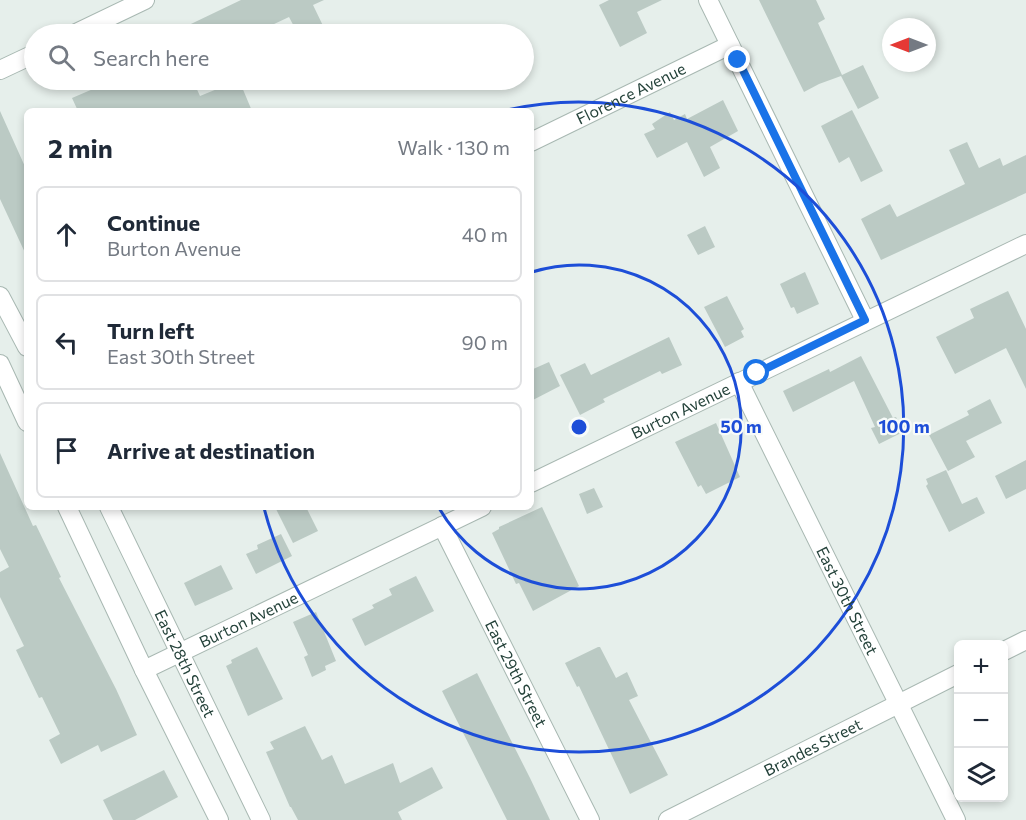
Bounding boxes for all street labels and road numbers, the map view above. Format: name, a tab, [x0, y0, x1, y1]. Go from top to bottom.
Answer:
street label: Florence Avenue	[573, 58, 688, 128]
street label: Burton Avenue	[628, 378, 733, 442]
street label: East 30th Street	[813, 543, 883, 658]
street label: Burton Avenue	[196, 587, 301, 651]
street label: East 28th Street	[151, 606, 220, 721]
street label: East 29th Street	[482, 616, 552, 730]
street label: Brandes Street	[760, 714, 865, 779]

